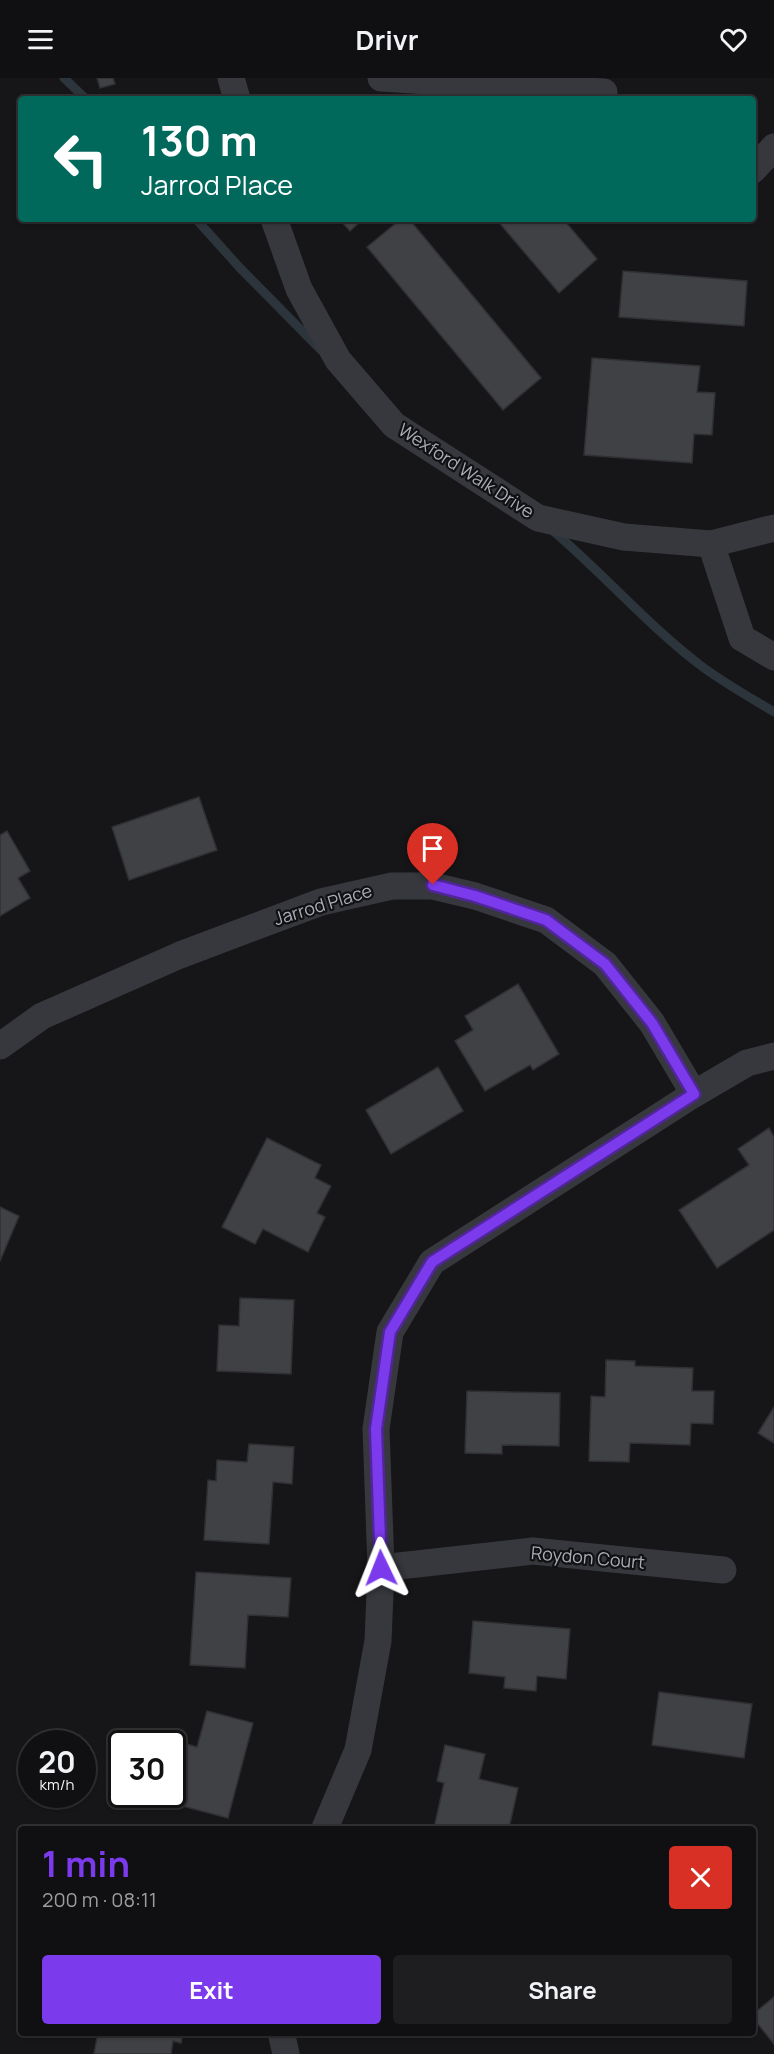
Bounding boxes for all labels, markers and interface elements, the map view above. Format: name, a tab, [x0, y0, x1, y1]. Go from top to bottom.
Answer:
text: Drivr	[356, 21, 418, 58]
icon: menu	[24, 23, 57, 56]
icon: heart	[717, 23, 750, 56]
text: 130 m	[141, 111, 258, 169]
icon: left	[42, 120, 120, 198]
text: Jarrod Place	[141, 166, 293, 203]
street label: Wexford Walk Drive	[394, 417, 539, 523]
pin	[407, 823, 458, 885]
icon: arrive	[416, 832, 449, 865]
street label: Jarrod Place	[271, 878, 375, 930]
position arrow	[349, 1536, 413, 1600]
street label: Roydon Court	[530, 1540, 646, 1574]
speed limit sign: 30	[108, 1730, 186, 1808]
text: 20	[38, 1741, 76, 1782]
text: km/h	[40, 1774, 74, 1795]
text: 1 min	[42, 1839, 130, 1888]
button: close	[669, 1846, 732, 1909]
text: 200 m · 08:11	[42, 1886, 157, 1913]
button: Exit	[42, 1955, 381, 2024]
button: Share	[393, 1955, 732, 2024]

